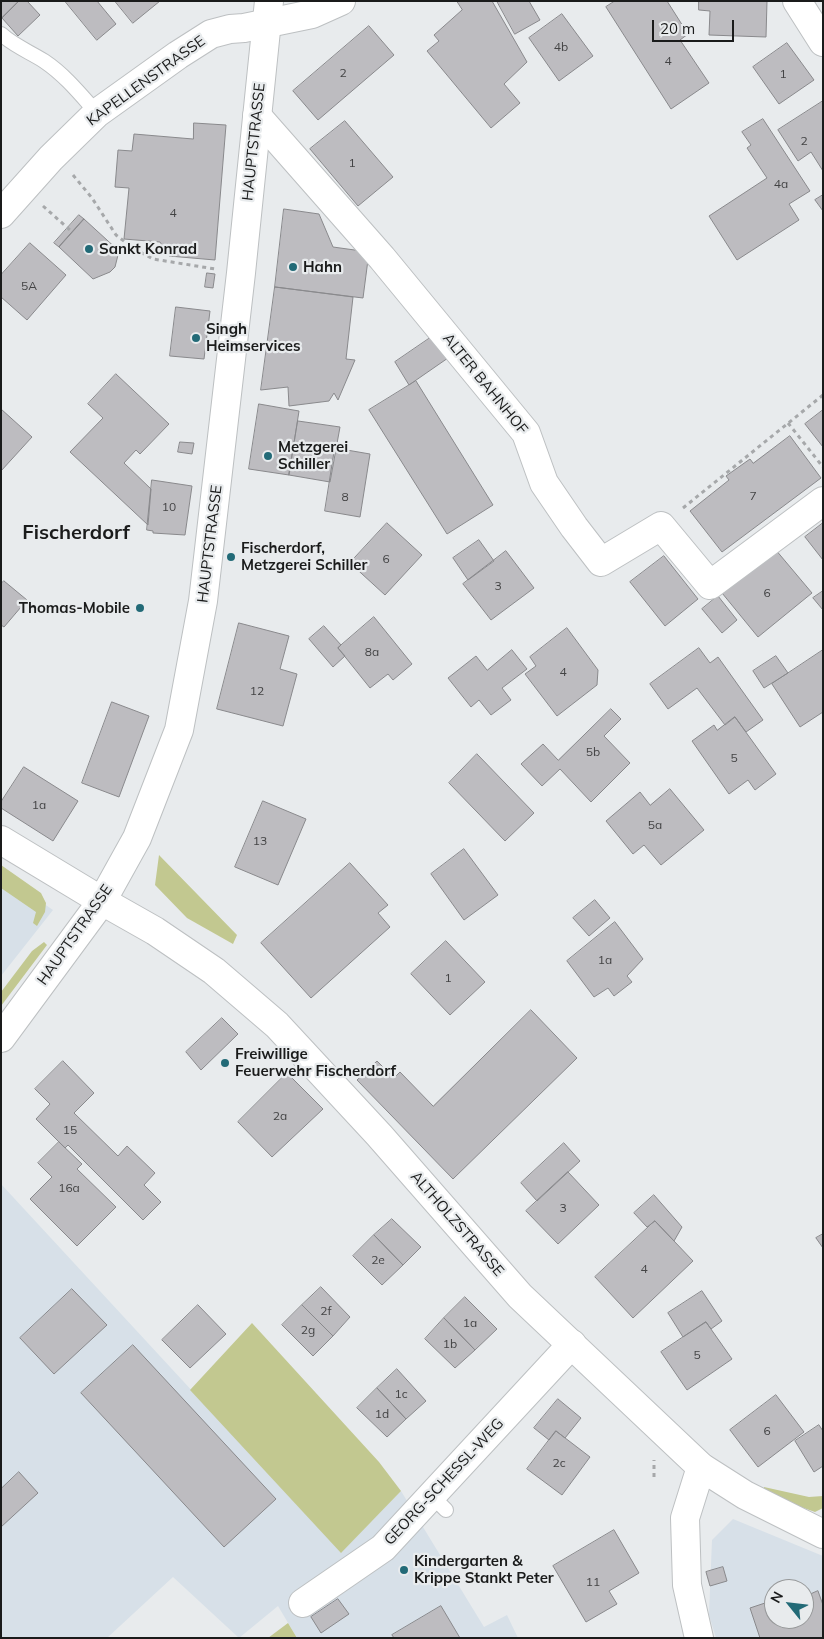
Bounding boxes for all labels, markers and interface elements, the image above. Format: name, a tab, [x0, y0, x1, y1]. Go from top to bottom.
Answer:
scale bar	[654, 10, 736, 42]
text: 20 m	[660, 19, 695, 38]
street label: KAPELLENSTRASSE	[83, 32, 209, 130]
house number: 4b	[554, 40, 568, 54]
house number: 4	[664, 54, 672, 68]
house number: 2	[339, 66, 347, 80]
house number: 1	[779, 67, 787, 81]
street label: HAUPTSTRASSE	[239, 82, 269, 202]
house number: 2	[800, 134, 808, 148]
house number: 1	[348, 156, 356, 170]
house number: 4a	[774, 177, 788, 191]
house number: 4	[169, 206, 177, 220]
place label: Sankt Konrad	[99, 240, 197, 258]
marker: Sankt Konrad	[83, 243, 95, 255]
place label: Hahn	[303, 258, 342, 276]
marker: Hahn	[287, 261, 299, 273]
house number: 5A	[21, 279, 37, 293]
place label: Singh Heimservices	[206, 320, 301, 355]
street label: ALTER BAHNHOF	[439, 330, 531, 438]
marker: Singh Heimservices	[190, 332, 202, 344]
place label: Metzgerei Schiller	[278, 438, 348, 473]
marker: Metzgerei Schiller	[262, 450, 274, 462]
street label: HAUPTSTRASSE	[194, 484, 226, 604]
house number: 7	[749, 489, 757, 503]
house number: 8	[341, 490, 349, 504]
house number: 10	[162, 500, 176, 514]
district label: Fischerdorf	[22, 521, 130, 545]
place label: Fischerdorf, Metzgerei Schiller	[241, 539, 367, 574]
marker: Fischerdorf, Metzgerei Schiller	[225, 551, 237, 563]
house number: 6	[382, 552, 390, 566]
house number: 3	[494, 579, 502, 593]
house number: 6	[763, 586, 771, 600]
place label: Thomas-Mobile	[19, 599, 130, 617]
marker: Thomas-Mobile	[134, 602, 146, 614]
house number: 8a	[365, 645, 379, 659]
house number: 4	[559, 665, 567, 679]
house number: 12	[250, 684, 264, 698]
house number: 5b	[586, 745, 600, 759]
house number: 5	[730, 751, 738, 765]
house number: 1a	[32, 798, 46, 812]
house number: 5a	[648, 818, 662, 832]
house number: 13	[253, 834, 267, 848]
street label: HAUPTSTRASSE	[34, 881, 116, 989]
house number: 1a	[598, 953, 612, 967]
house number: 1	[444, 971, 452, 985]
place label: Freiwillige Feuerwehr Fischerdorf	[235, 1045, 396, 1080]
marker: Freiwillige Feuerwehr Fischerdorf	[219, 1057, 231, 1069]
house number: 2a	[273, 1109, 287, 1123]
house number: 15	[63, 1123, 77, 1137]
street label: ALTHOLZSTRASSE	[406, 1168, 508, 1280]
house number: 16a	[58, 1181, 80, 1195]
house number: 3	[559, 1201, 567, 1215]
house number: 2e	[371, 1253, 385, 1267]
house number: 4	[640, 1262, 648, 1276]
house number: 2f	[320, 1304, 332, 1318]
house number: 1a	[463, 1316, 477, 1330]
house number: 2g	[301, 1323, 315, 1337]
house number: 1b	[443, 1337, 457, 1351]
house number: 5	[693, 1348, 701, 1362]
house number: 1c	[394, 1387, 408, 1401]
house number: 1d	[375, 1407, 389, 1421]
street label: GEORG-SCHESSL-WEG	[381, 1415, 507, 1549]
house number: 6	[763, 1424, 771, 1438]
house number: 2c	[552, 1456, 566, 1470]
place label: Kindergarten & Krippe Stankt Peter	[414, 1552, 554, 1587]
marker: Kindergarten & Krippe Stankt Peter	[398, 1564, 410, 1576]
house number: 11	[586, 1575, 600, 1589]
north arrow	[764, 1579, 814, 1629]
text: N	[766, 1588, 787, 1606]

